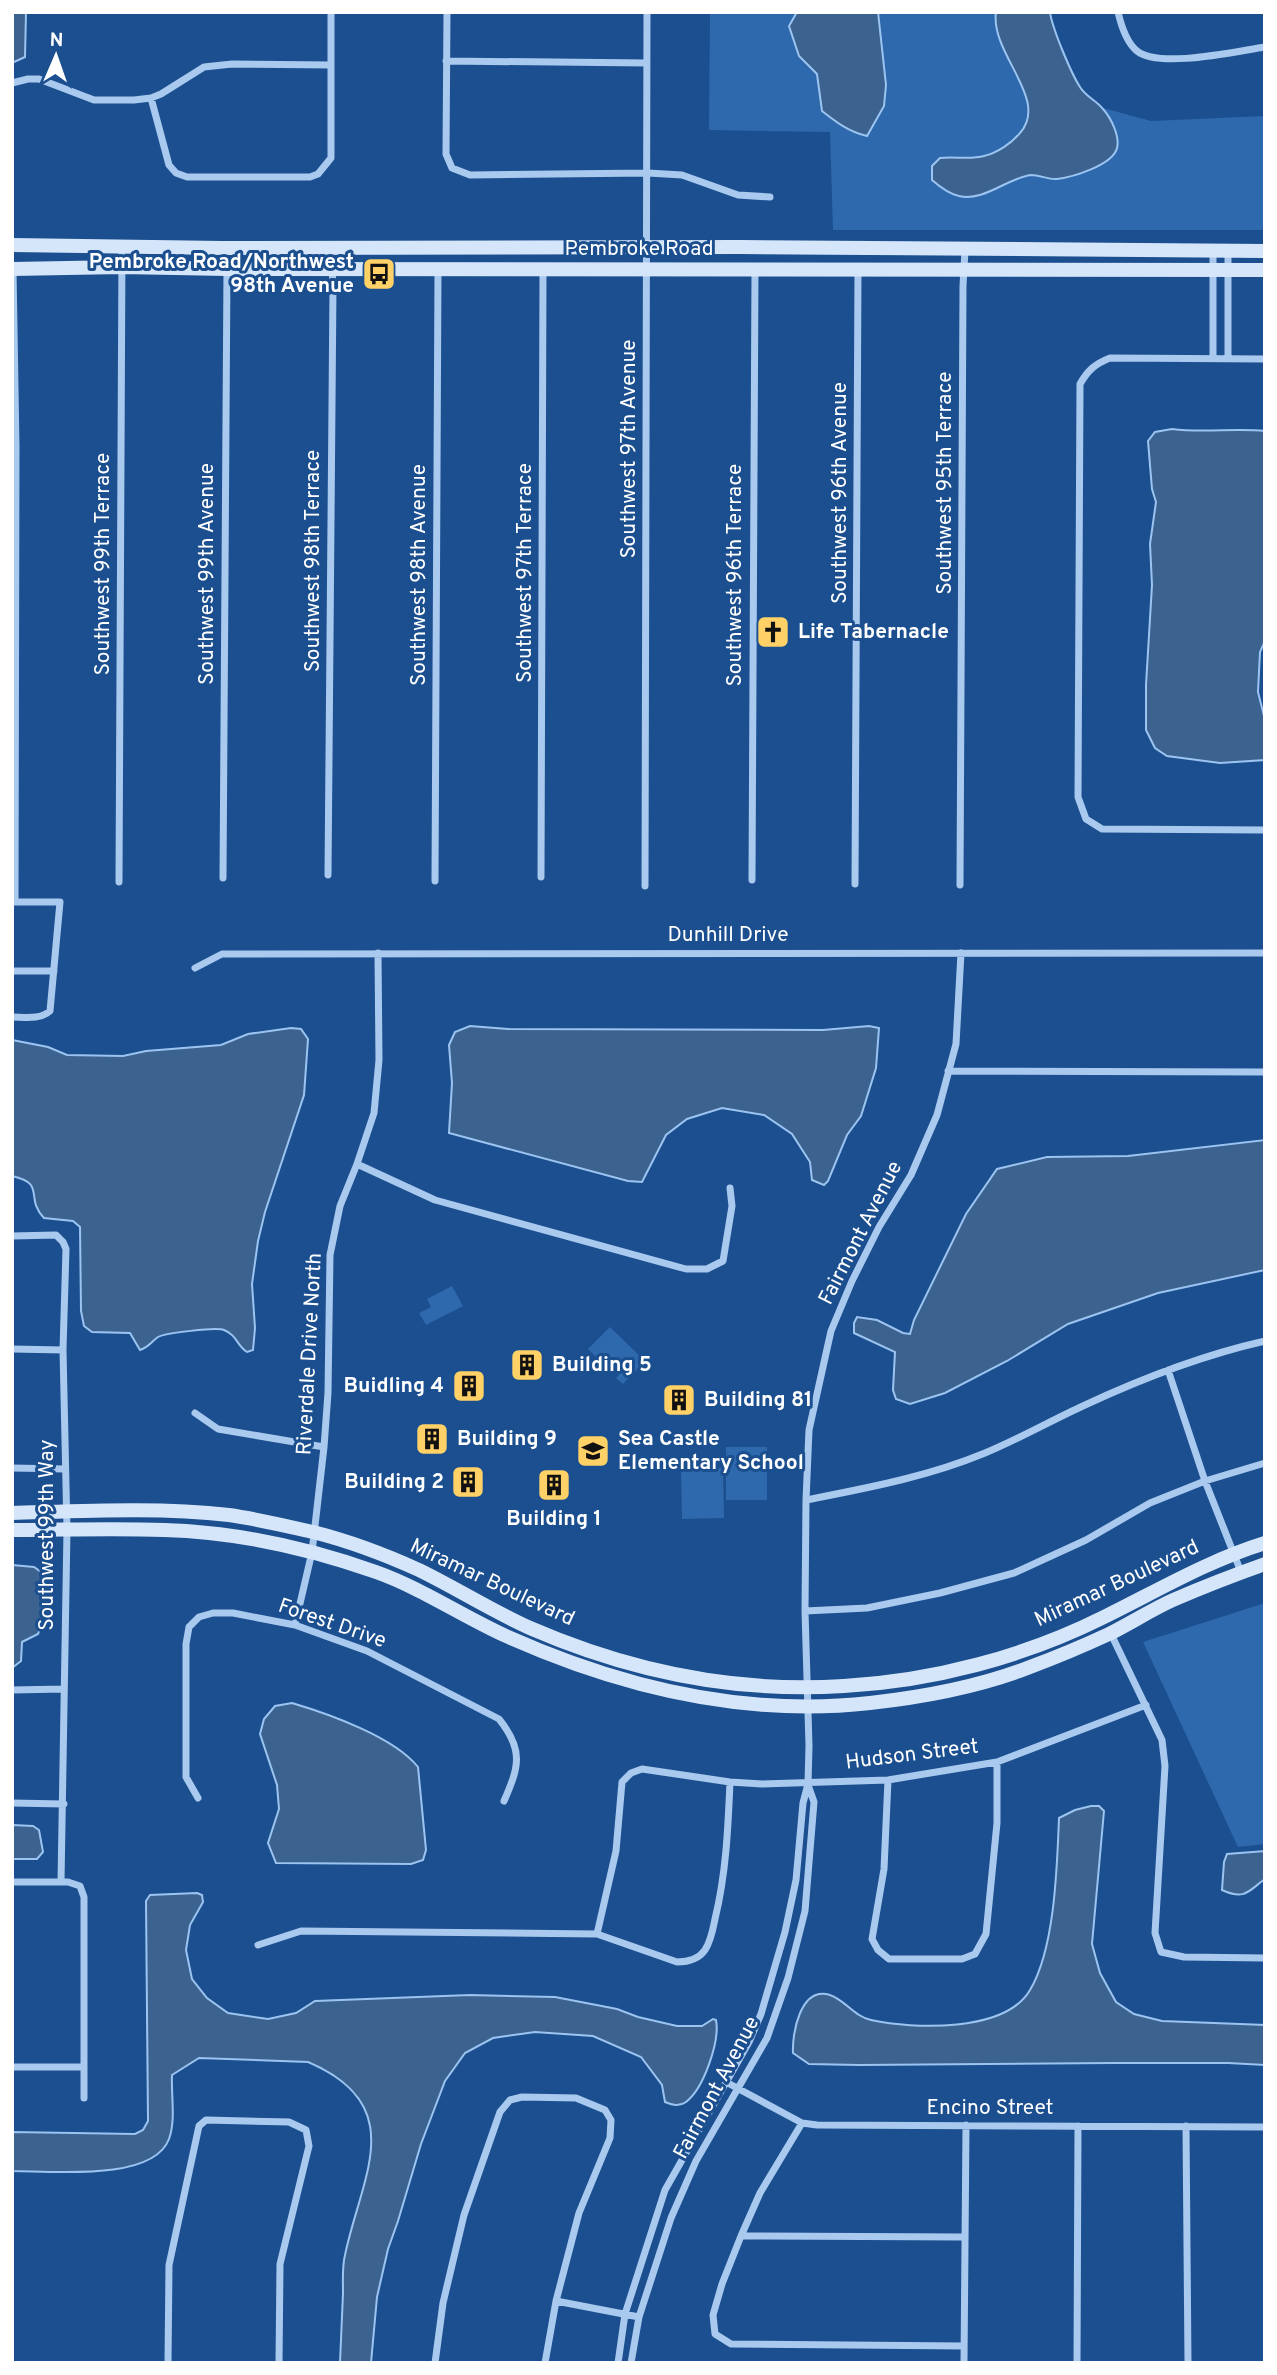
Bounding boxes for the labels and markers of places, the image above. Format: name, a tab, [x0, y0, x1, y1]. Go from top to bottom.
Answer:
place label: Pembroke Road/Northwest 98th Avenue	[89, 249, 354, 300]
bus stop icon: Pembroke Road/Northwest 98th Avenue	[360, 255, 398, 293]
church icon: Life Tabernacle	[754, 613, 792, 651]
place label: Life Tabernacle	[798, 619, 949, 646]
building icon: Building 5	[508, 1346, 546, 1384]
place label: Building 5	[552, 1352, 652, 1379]
building icon: Buidling 4	[450, 1367, 488, 1405]
place label: Buidling 4	[344, 1373, 444, 1400]
building icon: Building 81	[660, 1381, 698, 1419]
place label: Building 81	[704, 1387, 813, 1414]
building icon: Building 9	[413, 1420, 451, 1458]
place label: Building 9	[457, 1426, 557, 1453]
place label: Sea Castle Elementary School	[618, 1426, 804, 1477]
school or university icon: Sea Castle Elementary School	[574, 1432, 612, 1470]
building icon: Building 2	[449, 1463, 487, 1501]
building icon: Building 1	[535, 1466, 573, 1504]
place label: Building 2	[344, 1469, 444, 1496]
place label: Building 1	[506, 1506, 602, 1533]

